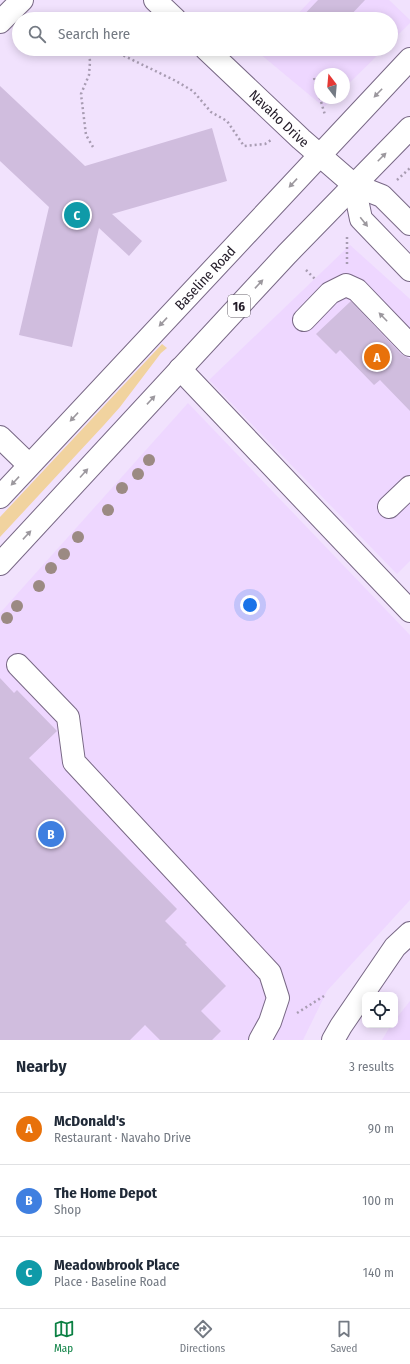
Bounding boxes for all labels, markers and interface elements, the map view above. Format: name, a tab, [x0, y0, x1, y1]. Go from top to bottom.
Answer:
search box	[12, 12, 398, 56]
icon: search	[26, 23, 48, 45]
text: Search here	[58, 25, 130, 43]
north arrow	[314, 68, 350, 104]
street label: Navaho Drive	[246, 87, 312, 151]
one-way arrow	[373, 88, 382, 98]
one-way arrow	[377, 152, 387, 162]
one-way arrow	[289, 178, 298, 187]
pin: C	[64, 200, 90, 230]
one-way arrow	[360, 216, 369, 227]
street label: Baseline Road	[171, 243, 239, 314]
one-way arrow	[254, 279, 263, 289]
road number: 16	[228, 295, 250, 317]
one-way arrow	[378, 312, 388, 322]
one-way arrow	[158, 317, 168, 327]
pin: A	[364, 342, 390, 372]
one-way arrow	[146, 395, 156, 405]
one-way arrow	[69, 412, 79, 422]
one-way arrow	[80, 467, 89, 478]
one-way arrow	[10, 476, 19, 486]
one-way arrow	[22, 530, 31, 541]
your location	[240, 595, 260, 615]
pin: B	[38, 819, 64, 849]
map controls	[362, 992, 398, 1028]
button: locate	[362, 992, 398, 1028]
text: Nearby	[16, 1056, 67, 1077]
text: 3 results	[349, 1059, 394, 1074]
text: McDonald's	[54, 1112, 125, 1130]
text: A	[25, 1121, 33, 1136]
text: 90 m	[368, 1121, 394, 1136]
text: Restaurant · Navaho Drive	[54, 1130, 191, 1145]
text: The Home Depot	[54, 1184, 157, 1202]
text: B	[25, 1193, 33, 1208]
text: 100 m	[362, 1193, 394, 1208]
text: Shop	[54, 1202, 81, 1217]
text: Meadowbrook Place	[54, 1256, 180, 1274]
text: C	[26, 1265, 32, 1280]
text: 140 m	[363, 1265, 394, 1280]
text: Place · Baseline Road	[54, 1274, 166, 1289]
tab: Map	[53, 1318, 75, 1355]
tab: Directions	[180, 1318, 225, 1355]
tab: Saved	[331, 1318, 357, 1355]

